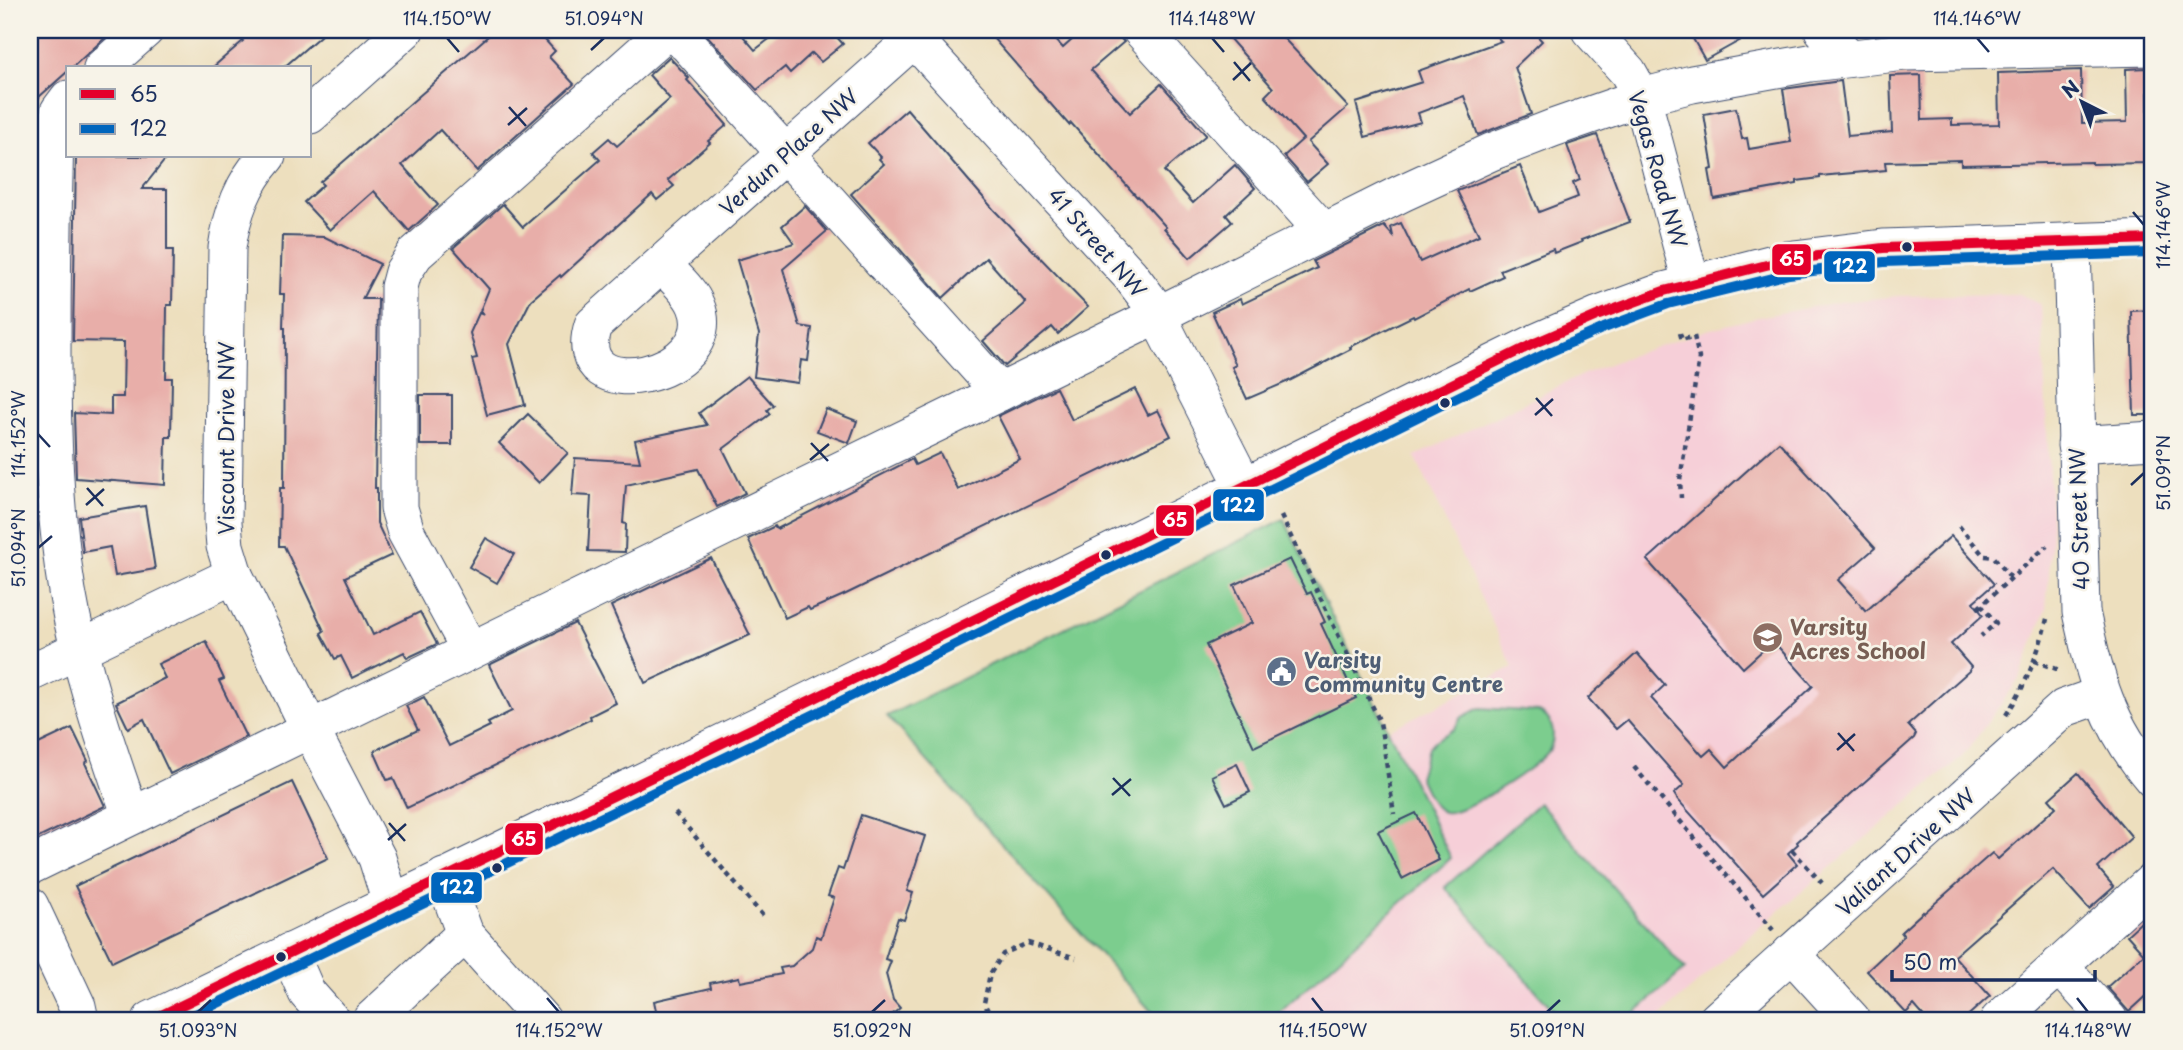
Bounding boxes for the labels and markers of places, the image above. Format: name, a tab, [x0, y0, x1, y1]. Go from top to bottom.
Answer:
unlabelled marker	[1900, 240, 1914, 254]
unlabelled marker	[1438, 396, 1452, 410]
unlabelled marker	[1099, 548, 1113, 562]
place label: Varsity Acres School	[1790, 610, 1926, 666]
school or university icon: Varsity Acres School	[1750, 621, 1784, 655]
place label: Varsity Community Centre	[1304, 643, 1503, 699]
public building icon: Varsity Community Centre	[1264, 654, 1298, 688]
unlabelled marker	[490, 861, 504, 875]
unlabelled marker	[274, 950, 288, 964]

